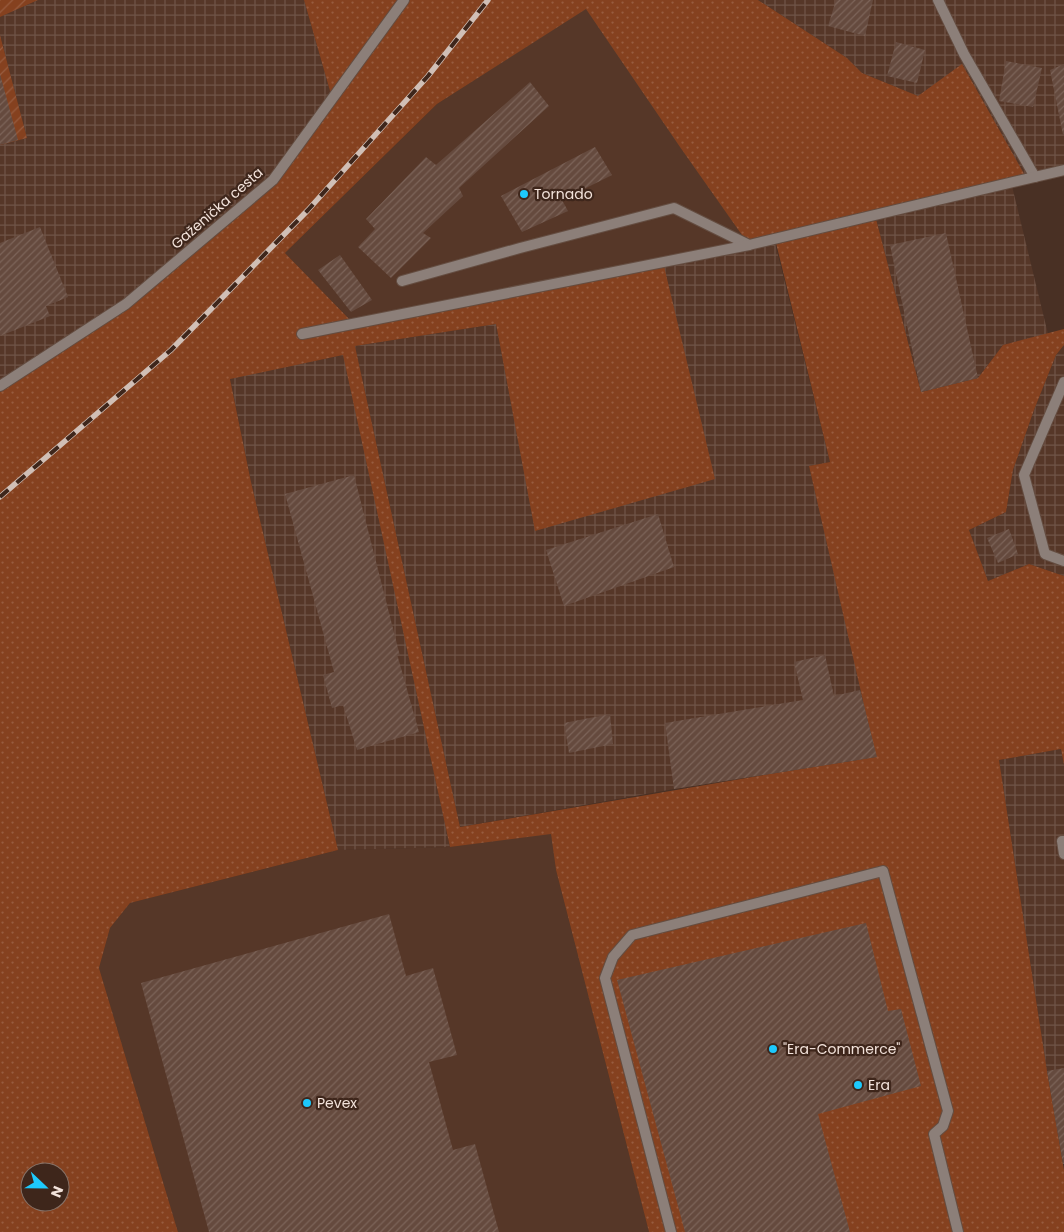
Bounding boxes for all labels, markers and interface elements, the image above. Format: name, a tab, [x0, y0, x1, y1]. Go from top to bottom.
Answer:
street label: Gaženička cesta	[167, 162, 267, 254]
place label: Tornado	[534, 184, 593, 204]
marker: Tornado	[518, 188, 530, 200]
place label: "Era-Commerce"	[783, 1039, 900, 1059]
marker: "Era-Commerce"	[767, 1043, 779, 1055]
place label: Era	[868, 1075, 890, 1095]
marker: Era	[852, 1079, 864, 1091]
place label: Pevex	[317, 1093, 357, 1113]
marker: Pevex	[301, 1097, 313, 1109]
north arrow	[20, 1162, 70, 1212]
text: N	[46, 1183, 68, 1200]

